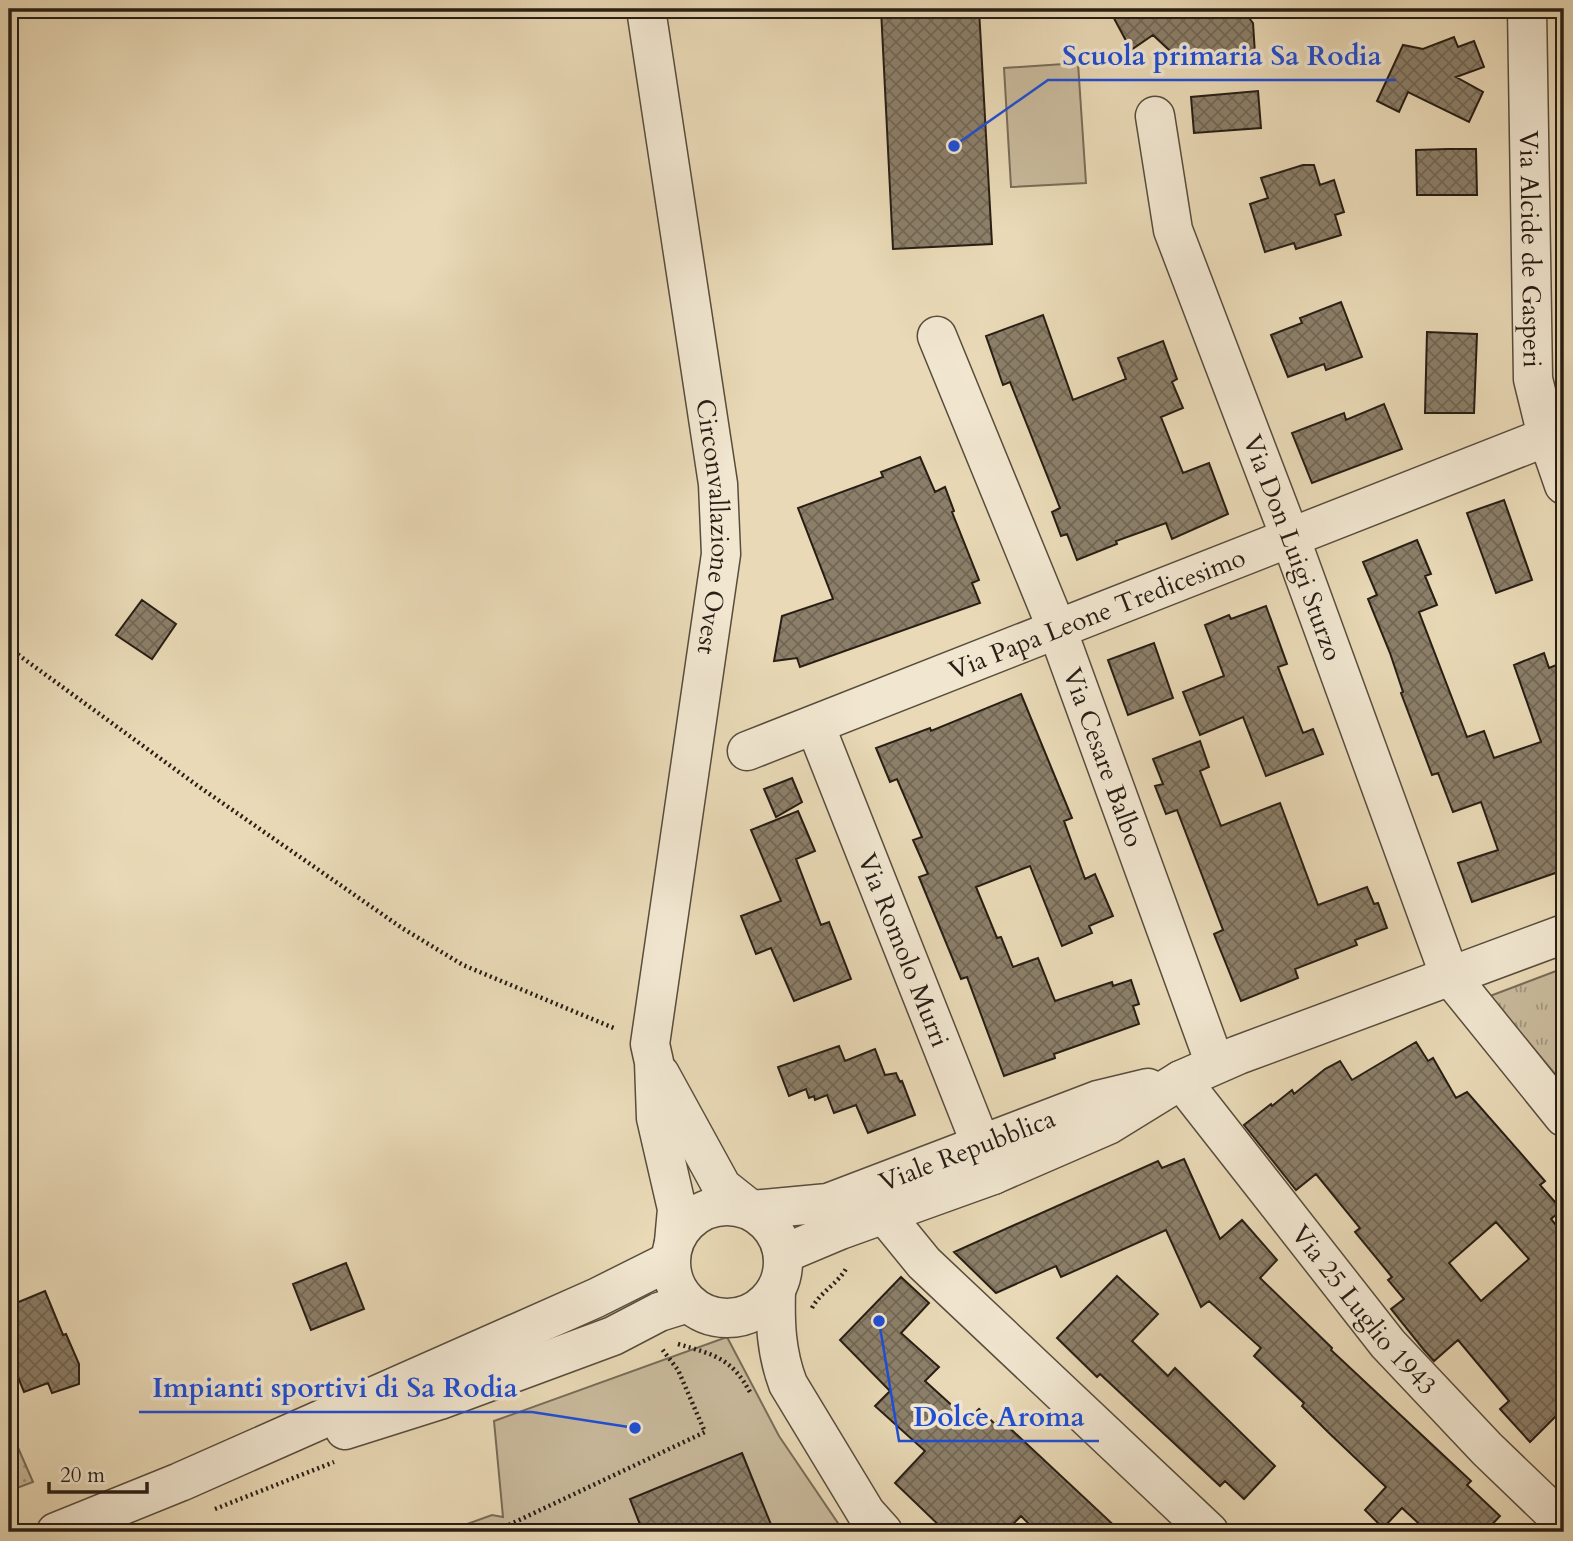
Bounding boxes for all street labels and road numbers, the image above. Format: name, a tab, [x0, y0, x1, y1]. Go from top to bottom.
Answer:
street label: Via Alcide de Gasperi	[1511, 130, 1550, 368]
street label: Circonvallazione Ovest	[687, 396, 738, 657]
street label: Via Don Luigi Sturzo	[1235, 430, 1351, 666]
street label: Via Papa Leone Tredicesimo	[944, 540, 1251, 688]
street label: Via Cesare Balbo	[1055, 663, 1152, 852]
street label: Via Romolo Murri	[849, 848, 958, 1052]
street label: Viale Repubblica	[874, 1101, 1060, 1200]
street label: Via 25 Luglio 1943	[1283, 1218, 1444, 1403]

